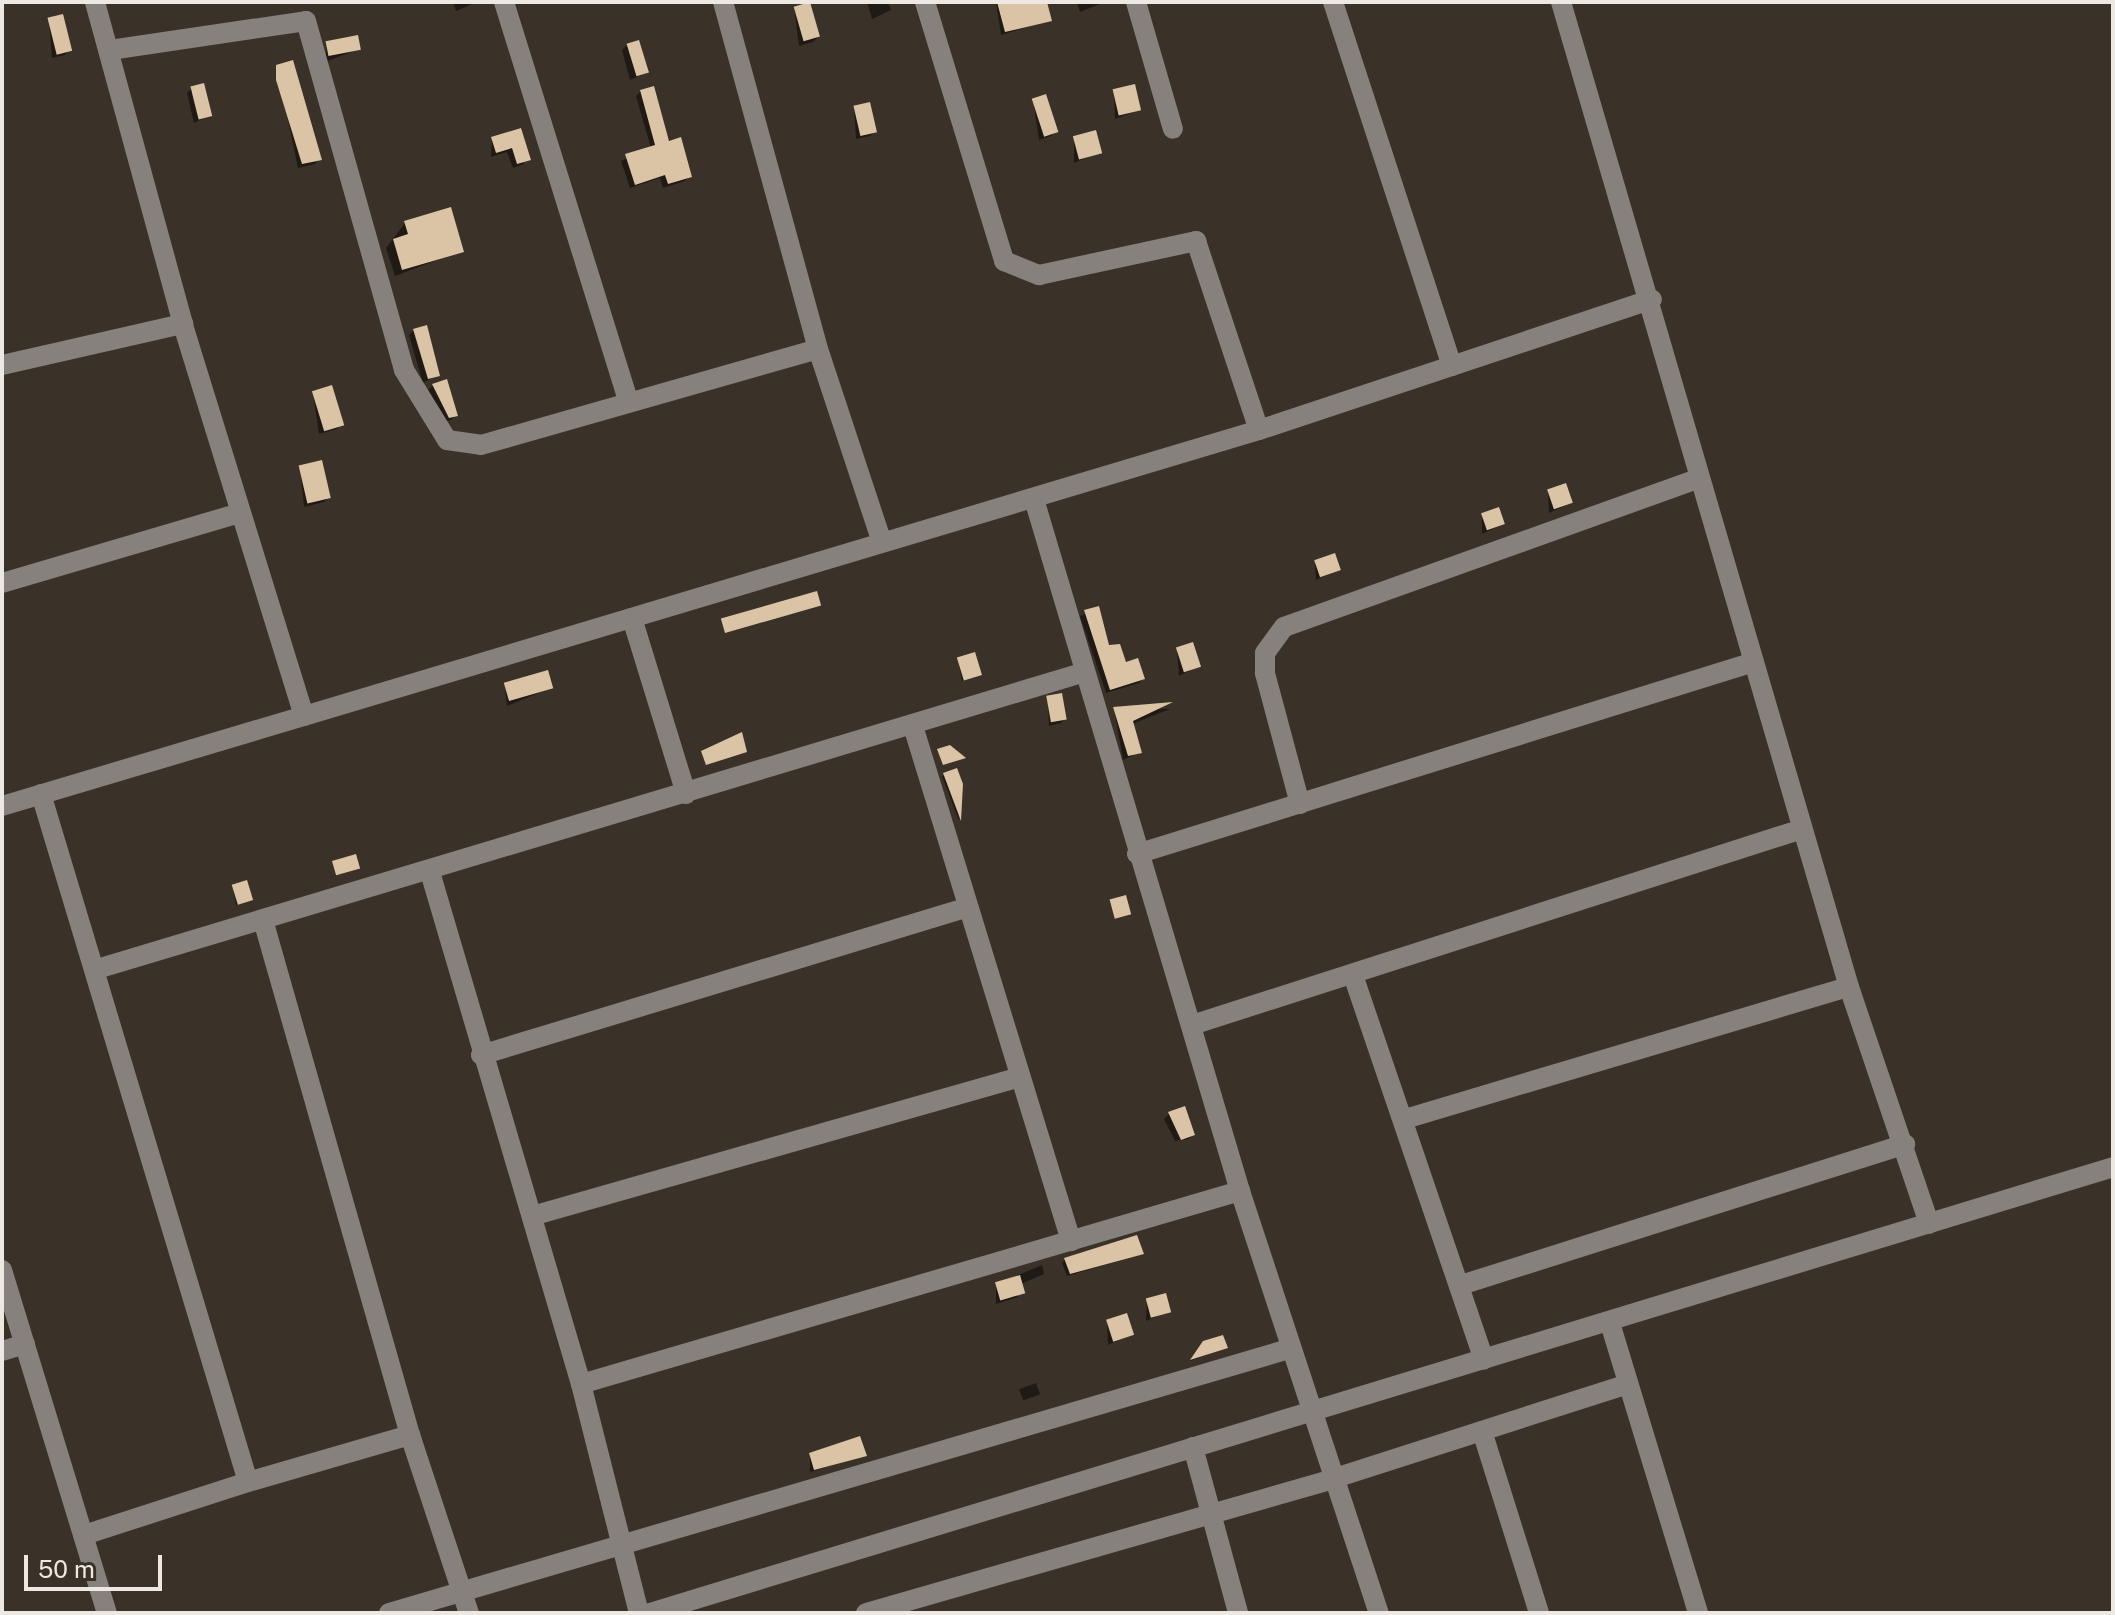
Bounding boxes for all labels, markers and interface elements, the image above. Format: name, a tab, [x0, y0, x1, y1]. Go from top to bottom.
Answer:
scale bar	[28, 1539, 166, 1589]
text: 50 m	[38, 1555, 95, 1583]

